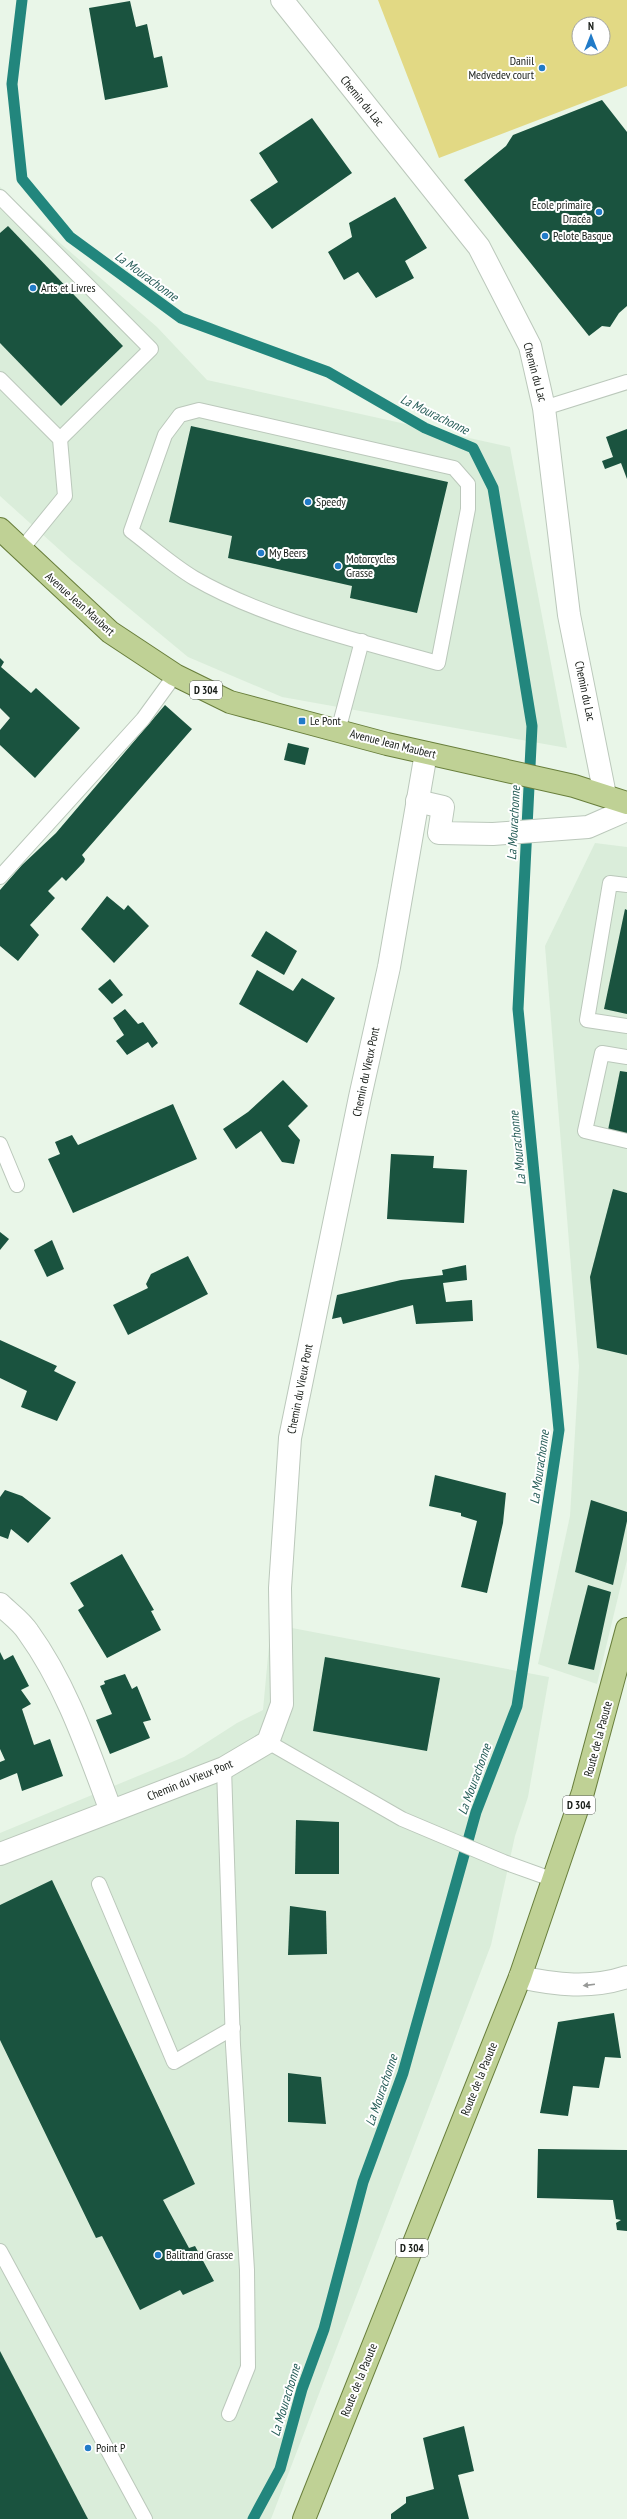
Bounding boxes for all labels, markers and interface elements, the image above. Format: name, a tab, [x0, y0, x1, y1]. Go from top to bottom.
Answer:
north arrow	[571, 16, 611, 56]
text: N	[588, 19, 594, 33]
place label: Daniil Medvedev court	[468, 53, 535, 82]
marker: Daniil Medvedev court	[537, 63, 547, 73]
street label: Chemin du Lac	[337, 72, 388, 130]
place label: École primaire Dracéa	[532, 197, 591, 226]
marker: École primaire Dracéa	[594, 207, 604, 217]
place label: Pelote Basque	[553, 228, 612, 243]
marker: Pelote Basque	[540, 231, 550, 241]
water label: La Mourachonne	[112, 248, 183, 306]
place label: Arts et Livres	[41, 280, 96, 295]
marker: Arts et Livres	[28, 283, 38, 293]
street label: Chemin du Lac	[520, 341, 551, 404]
water label: La Mourachonne	[398, 391, 473, 439]
place label: Speedy	[316, 494, 346, 509]
marker: Speedy	[303, 497, 313, 507]
place label: My Beers	[269, 545, 306, 560]
marker: My Beers	[256, 548, 266, 558]
place label: Motorcycles Grasse	[346, 551, 395, 580]
marker: Motorcycles Grasse	[333, 561, 343, 571]
street label: Avenue Jean Maubert	[43, 569, 119, 639]
street label: Chemin du Lac	[572, 660, 599, 723]
road number: D 304	[190, 681, 222, 699]
place label: Le Pont	[310, 713, 341, 728]
marker: Le Pont	[297, 716, 307, 726]
street label: Avenue Jean Maubert	[349, 726, 438, 762]
water label: La Mourachonne	[503, 784, 524, 861]
street label: Chemin du Vieux Pont	[349, 1025, 382, 1118]
water label: La Mourachonne	[505, 1109, 530, 1186]
street label: Chemin du Vieux Pont	[283, 1342, 316, 1435]
water label: La Mourachonne	[526, 1428, 553, 1505]
street label: Route de la Paoute	[580, 1699, 615, 1778]
water label: La Mourachonne	[454, 1740, 496, 1817]
street label: Chemin du Vieux Pont	[145, 1755, 235, 1804]
road number: D 304	[563, 1796, 595, 1814]
one-way arrow	[583, 1982, 595, 1988]
street label: Route de la Paoute	[457, 2040, 500, 2118]
water label: La Mourachonne	[361, 2051, 402, 2128]
road number: D 304	[396, 2239, 428, 2257]
place label: Balitrand Grasse	[166, 2247, 233, 2262]
marker: Balitrand Grasse	[153, 2250, 163, 2260]
street label: Route de la Paoute	[337, 2341, 380, 2419]
water label: La Mourachonne	[266, 2361, 305, 2438]
place label: Point P	[96, 2440, 126, 2455]
marker: Point P	[83, 2443, 93, 2453]

